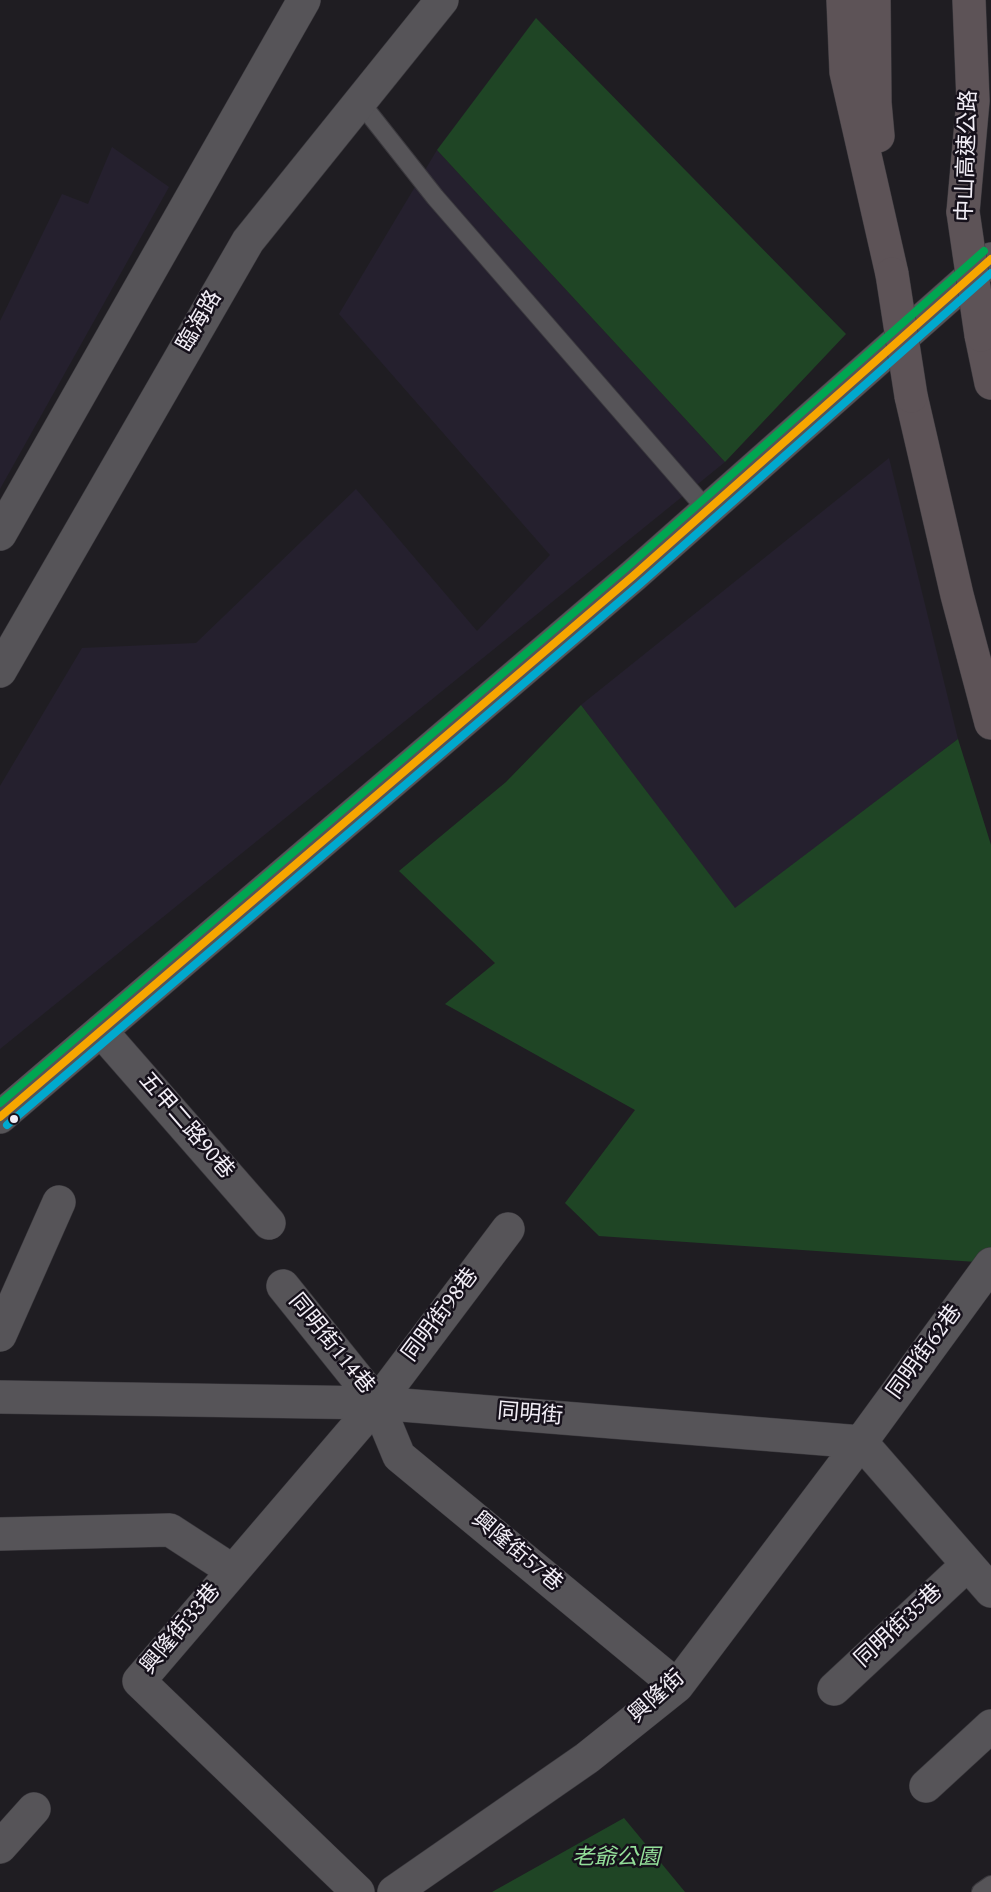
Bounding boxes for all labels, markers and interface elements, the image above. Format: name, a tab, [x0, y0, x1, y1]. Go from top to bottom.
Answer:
street label: 中山高速公路	[954, 90, 984, 222]
street label: 臨海路	[173, 287, 229, 357]
street label: 五甲二路90巷	[132, 1069, 238, 1185]
unlabelled marker	[8, 1113, 20, 1125]
street label: 同明街98巷	[398, 1264, 486, 1368]
street label: 同明街114巷	[282, 1290, 378, 1400]
street label: 同明街62巷	[883, 1301, 969, 1405]
street label: 同明街	[496, 1400, 564, 1432]
street label: 興隆街57巷	[465, 1508, 567, 1598]
street label: 興隆街33巷	[137, 1579, 227, 1681]
street label: 同明街35巷	[851, 1580, 949, 1674]
street label: 興隆街	[625, 1666, 691, 1730]
park label: 老爺公園	[572, 1847, 660, 1873]

